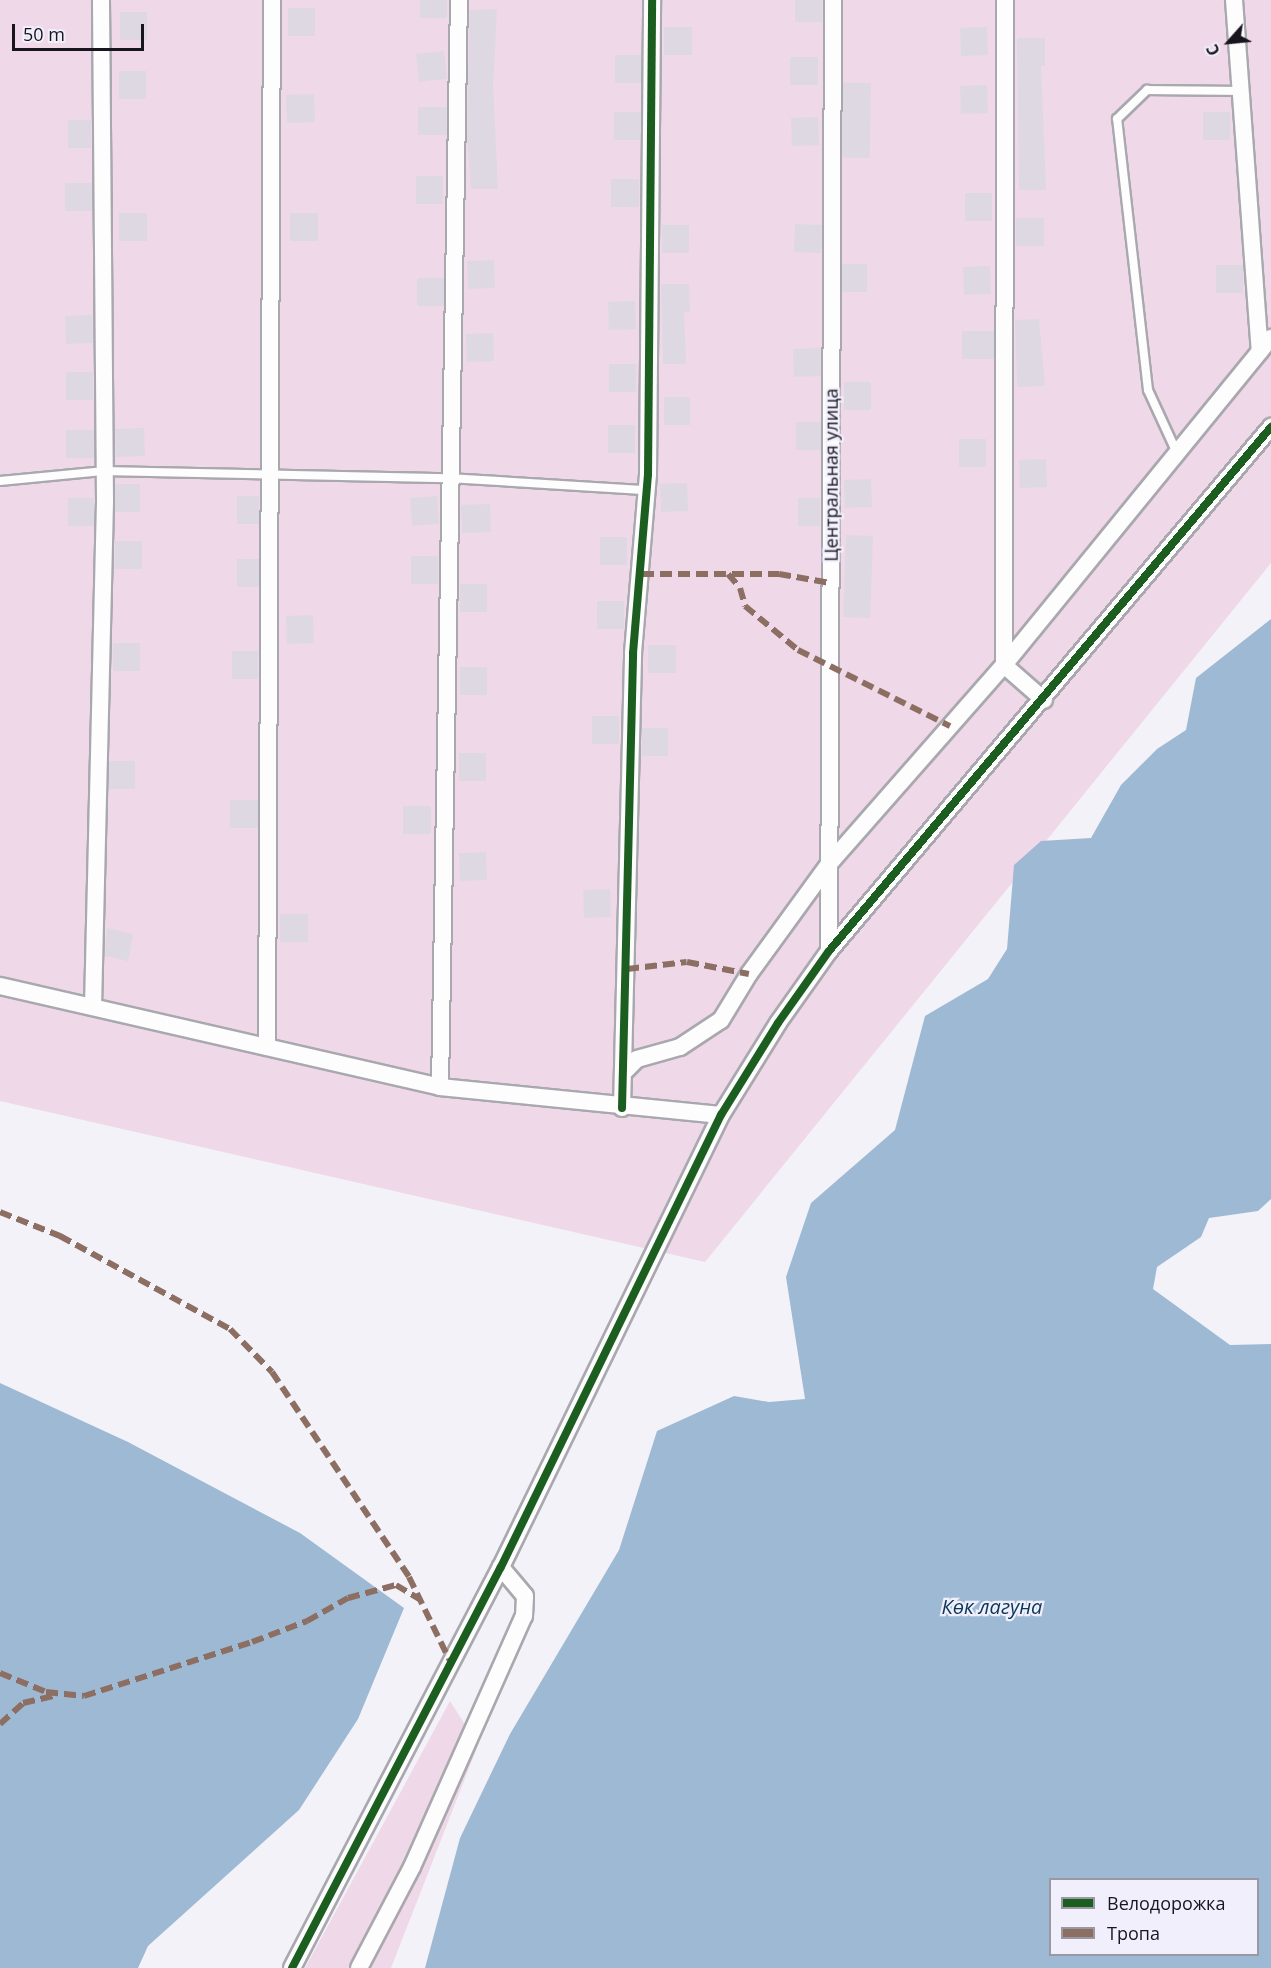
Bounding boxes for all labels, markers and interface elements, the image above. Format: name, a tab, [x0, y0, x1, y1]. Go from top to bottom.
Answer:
scale bar	[15, 12, 147, 50]
north arrow	[1199, 12, 1259, 72]
text: 50 m	[23, 22, 65, 46]
text: С	[1201, 41, 1225, 60]
street label: Центральная улица	[820, 388, 842, 562]
water label: Көк лагуна	[942, 1594, 1042, 1618]
legend	[1049, 1878, 1259, 1956]
text: Велодорожка	[1107, 1891, 1225, 1915]
text: Тропа	[1107, 1921, 1160, 1945]

